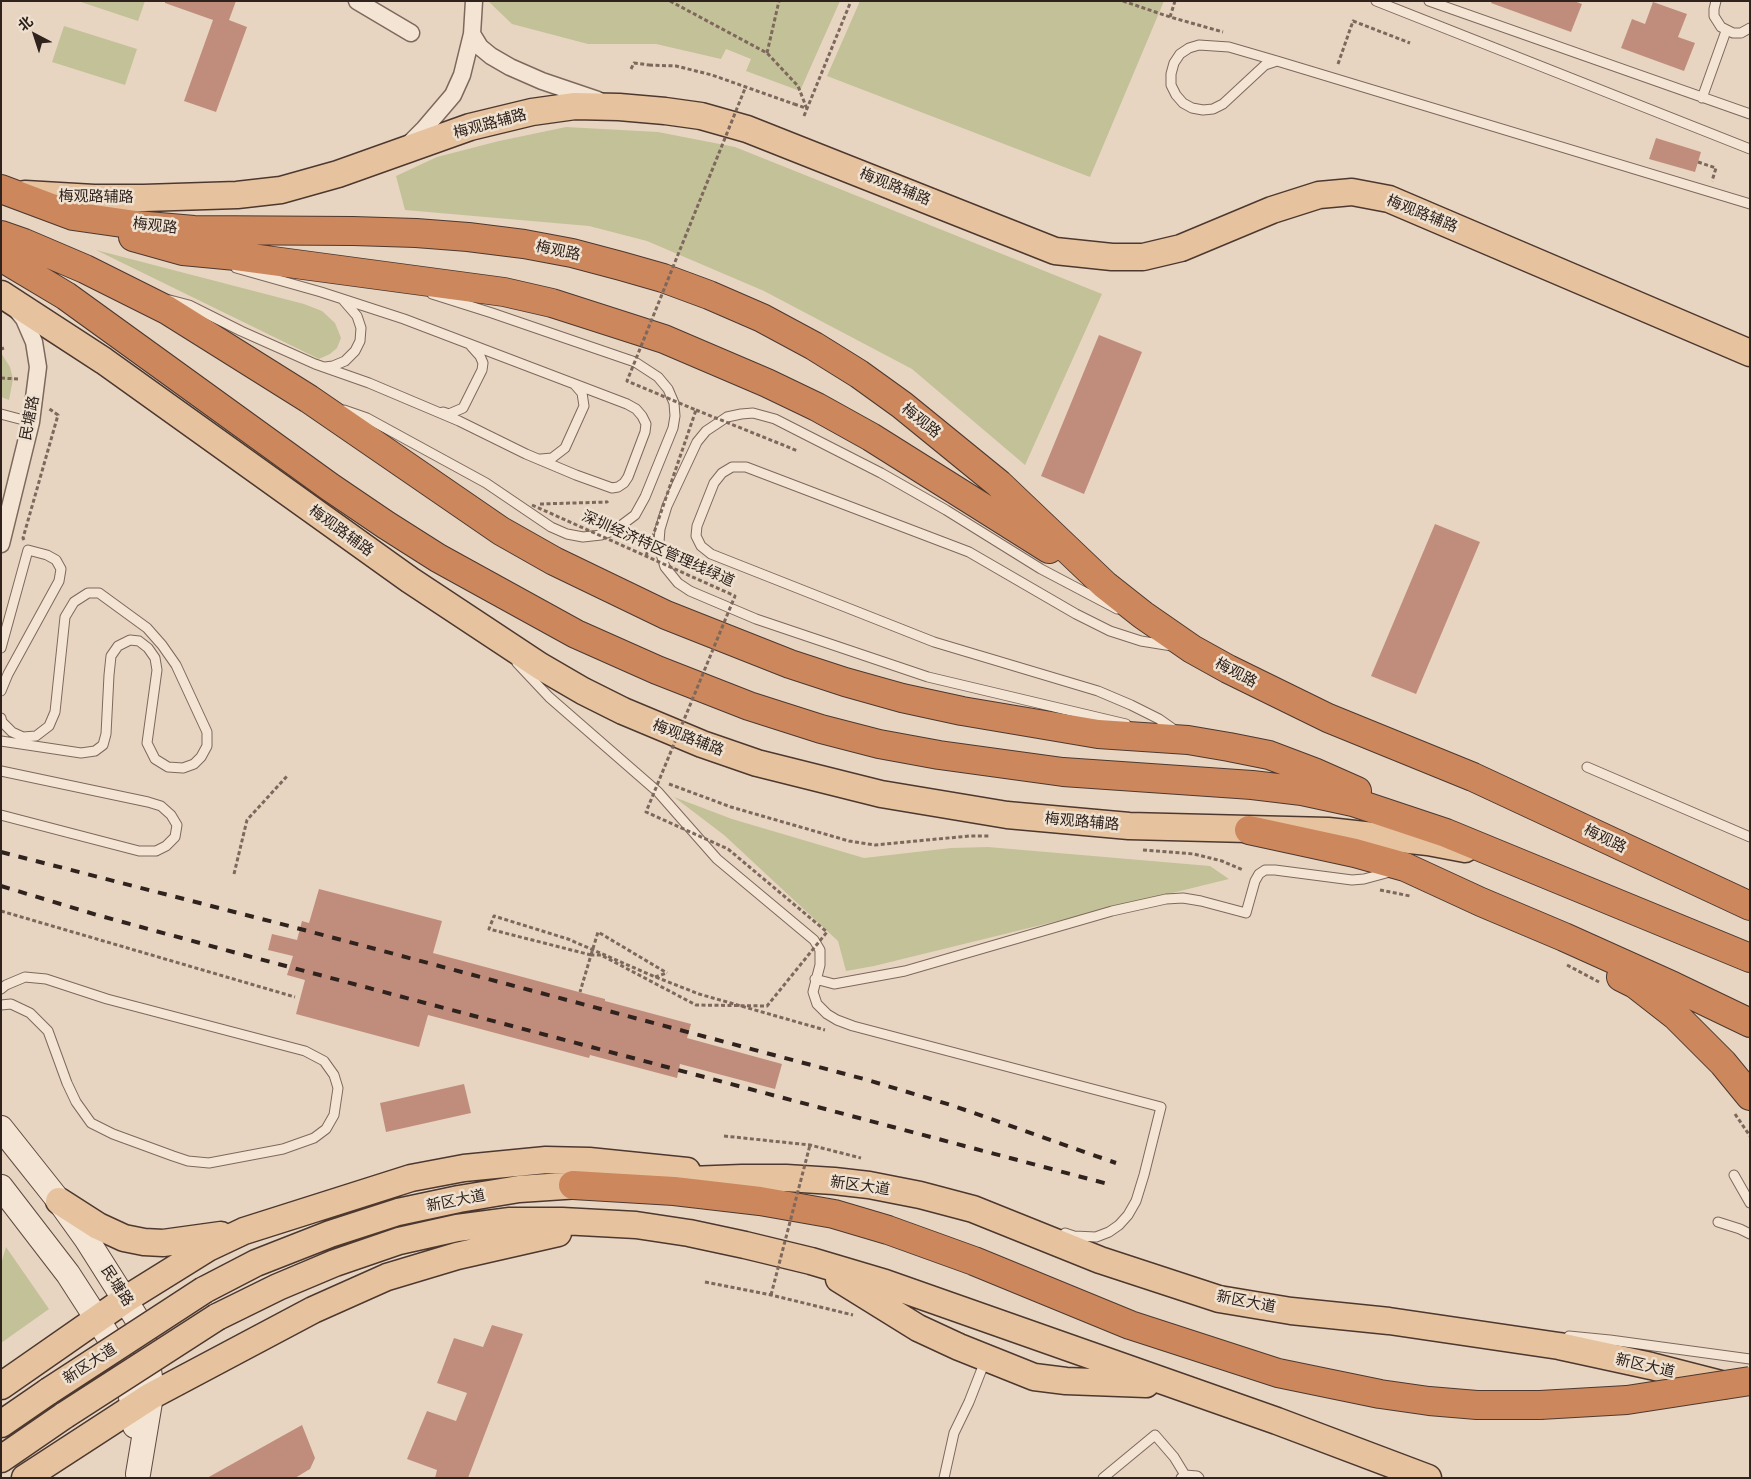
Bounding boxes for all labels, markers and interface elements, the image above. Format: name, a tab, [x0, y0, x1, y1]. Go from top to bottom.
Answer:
north arrow	[10, 10, 60, 60]
text: 北	[15, 13, 36, 34]
street label: 梅观路辅路	[451, 106, 529, 142]
street label: 梅观路辅路	[857, 165, 933, 209]
street label: 梅观路辅路	[58, 187, 134, 207]
street label: 梅观路辅路	[1384, 192, 1460, 236]
street label: 梅观路	[132, 215, 178, 237]
street label: 梅观路	[534, 238, 582, 264]
street label: 民塘路	[17, 394, 43, 442]
street label: 梅观路	[898, 400, 944, 442]
street label: 梅观路辅路	[305, 502, 377, 560]
street label: 深圳经济特区管理线绿道	[579, 507, 737, 591]
street label: 梅观路	[1212, 654, 1260, 692]
street label: 梅观路辅路	[650, 716, 726, 760]
street label: 梅观路辅路	[1044, 810, 1120, 834]
street label: 梅观路	[1581, 821, 1629, 857]
street label: 新区大道	[829, 1173, 891, 1199]
street label: 新区大道	[425, 1186, 487, 1216]
street label: 民塘路	[97, 1262, 137, 1310]
street label: 新区大道	[1215, 1287, 1277, 1317]
street label: 新区大道	[60, 1340, 120, 1388]
street label: 新区大道	[1614, 1350, 1676, 1382]

